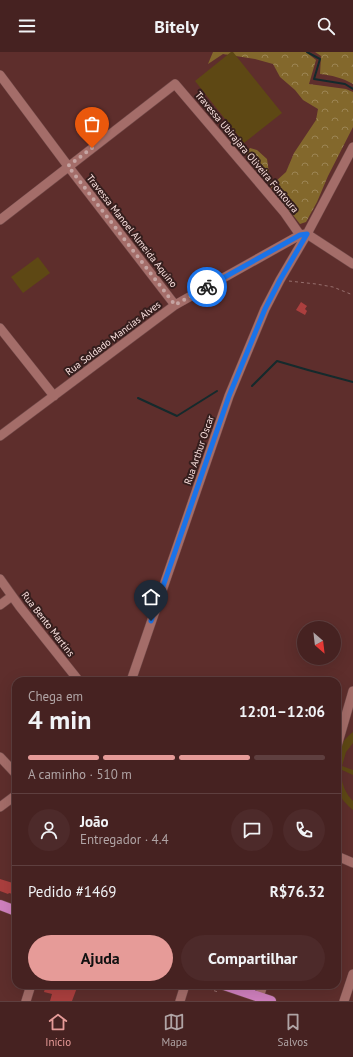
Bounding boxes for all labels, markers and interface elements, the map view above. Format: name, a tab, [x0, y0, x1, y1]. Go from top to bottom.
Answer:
icon: menu	[16, 15, 38, 37]
text: Bitely	[154, 15, 199, 38]
icon: search	[315, 15, 337, 37]
street label: Travessa Ubirajara Oliveira Fontoura	[192, 89, 302, 215]
pin	[75, 107, 109, 148]
icon: bag	[81, 113, 103, 135]
street label: Travessa Manoel Almeida Aquino	[84, 172, 180, 290]
courier	[187, 267, 227, 307]
icon: bike	[196, 276, 218, 298]
street label: Rua Soldado Mancias Alves	[63, 298, 163, 378]
street label: Rua Arthur Oscar	[181, 413, 217, 486]
pin	[134, 580, 168, 621]
icon: home	[140, 586, 162, 608]
street label: Rua Bento Martins	[19, 589, 77, 659]
north arrow	[297, 621, 341, 665]
map controls	[297, 621, 341, 665]
text: Chega em	[28, 688, 83, 705]
text: 12:01–12:06	[239, 702, 325, 721]
text: 4 min	[28, 703, 91, 736]
text: A caminho · 510 m	[28, 766, 132, 783]
button: person	[28, 809, 70, 851]
button: chat	[231, 809, 273, 851]
button: phone	[283, 809, 325, 851]
text: João	[80, 812, 109, 831]
text: Entregador · 4.4	[80, 831, 169, 848]
text: Pedido #1469	[28, 882, 117, 901]
text: R$76.32	[270, 882, 325, 901]
button: Ajuda	[28, 935, 173, 981]
button: Compartilhar	[181, 935, 325, 981]
tab: Início	[45, 1011, 71, 1049]
tab: Mapa	[162, 1011, 187, 1049]
tab: Salvos	[278, 1011, 308, 1049]

